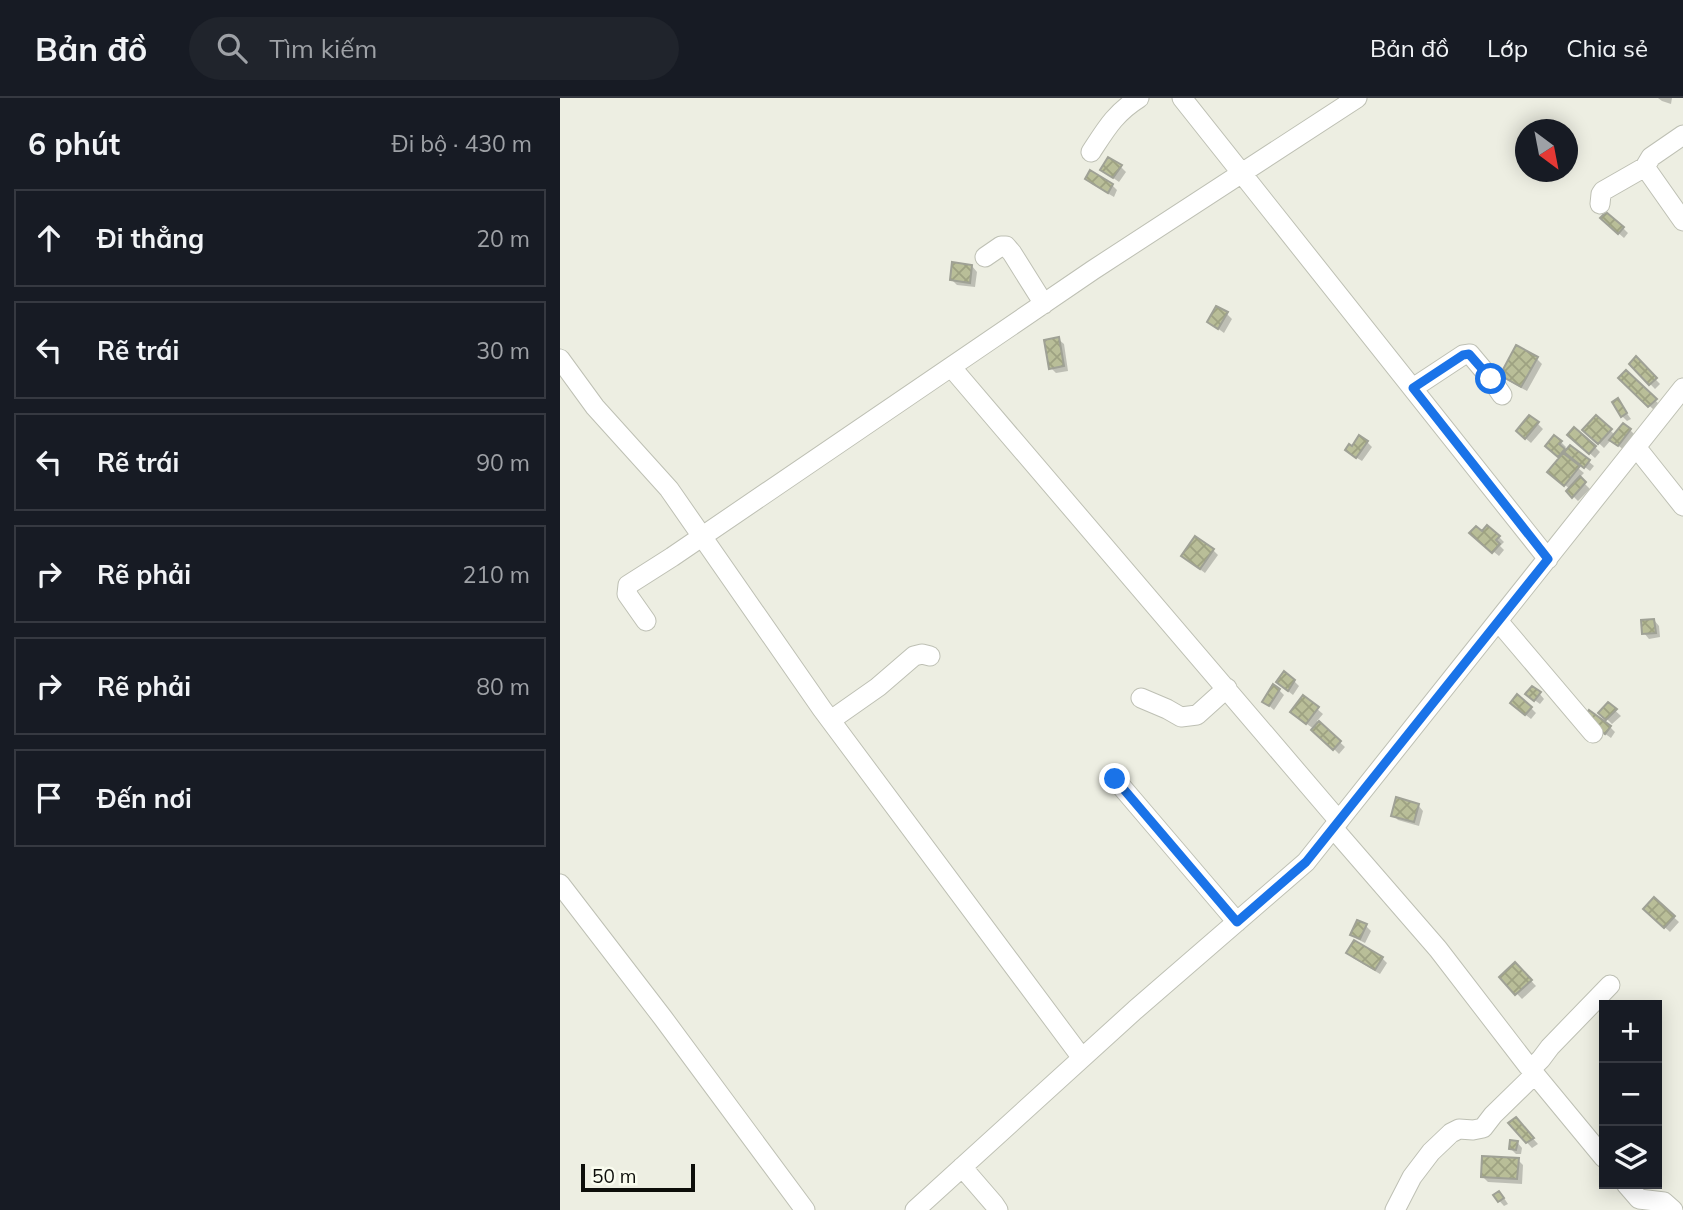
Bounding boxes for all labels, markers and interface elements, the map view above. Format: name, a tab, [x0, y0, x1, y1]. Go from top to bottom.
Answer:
search box	[189, 17, 679, 80]
text: Bản đồ	[35, 28, 147, 69]
icon: search	[213, 29, 251, 67]
text: Tìm kiếm	[269, 32, 377, 65]
text: Bản đồ	[1370, 33, 1449, 63]
text: Lớp	[1487, 33, 1528, 63]
text: Chia sẻ	[1566, 33, 1648, 63]
north arrow	[1515, 119, 1578, 182]
text: 6 phút	[28, 125, 120, 163]
text: Đi bộ · 430 m	[391, 129, 532, 158]
icon: ahead	[30, 219, 68, 257]
text: Đi thẳng	[97, 222, 204, 255]
text: 20 m	[476, 224, 530, 253]
icon: left	[30, 331, 68, 369]
text: Rẽ trái	[97, 334, 179, 367]
text: 30 m	[476, 336, 530, 365]
route start	[1475, 363, 1506, 394]
icon: left	[30, 443, 68, 481]
text: Rẽ trái	[97, 446, 179, 479]
text: 90 m	[476, 448, 530, 477]
icon: right	[30, 555, 68, 593]
text: Rẽ phải	[97, 558, 191, 591]
text: 210 m	[462, 560, 530, 589]
icon: right	[30, 667, 68, 705]
text: Rẽ phải	[97, 670, 191, 703]
text: 80 m	[476, 672, 530, 701]
route end	[1099, 763, 1130, 794]
icon: arrive	[30, 779, 68, 817]
text: Đến nơi	[97, 782, 192, 815]
map controls	[1599, 1000, 1662, 1189]
button: +	[1599, 1000, 1662, 1063]
button: −	[1599, 1063, 1662, 1126]
button: layers	[1599, 1126, 1662, 1189]
scale bar	[581, 1161, 695, 1193]
text: 50 m	[592, 1164, 636, 1188]

